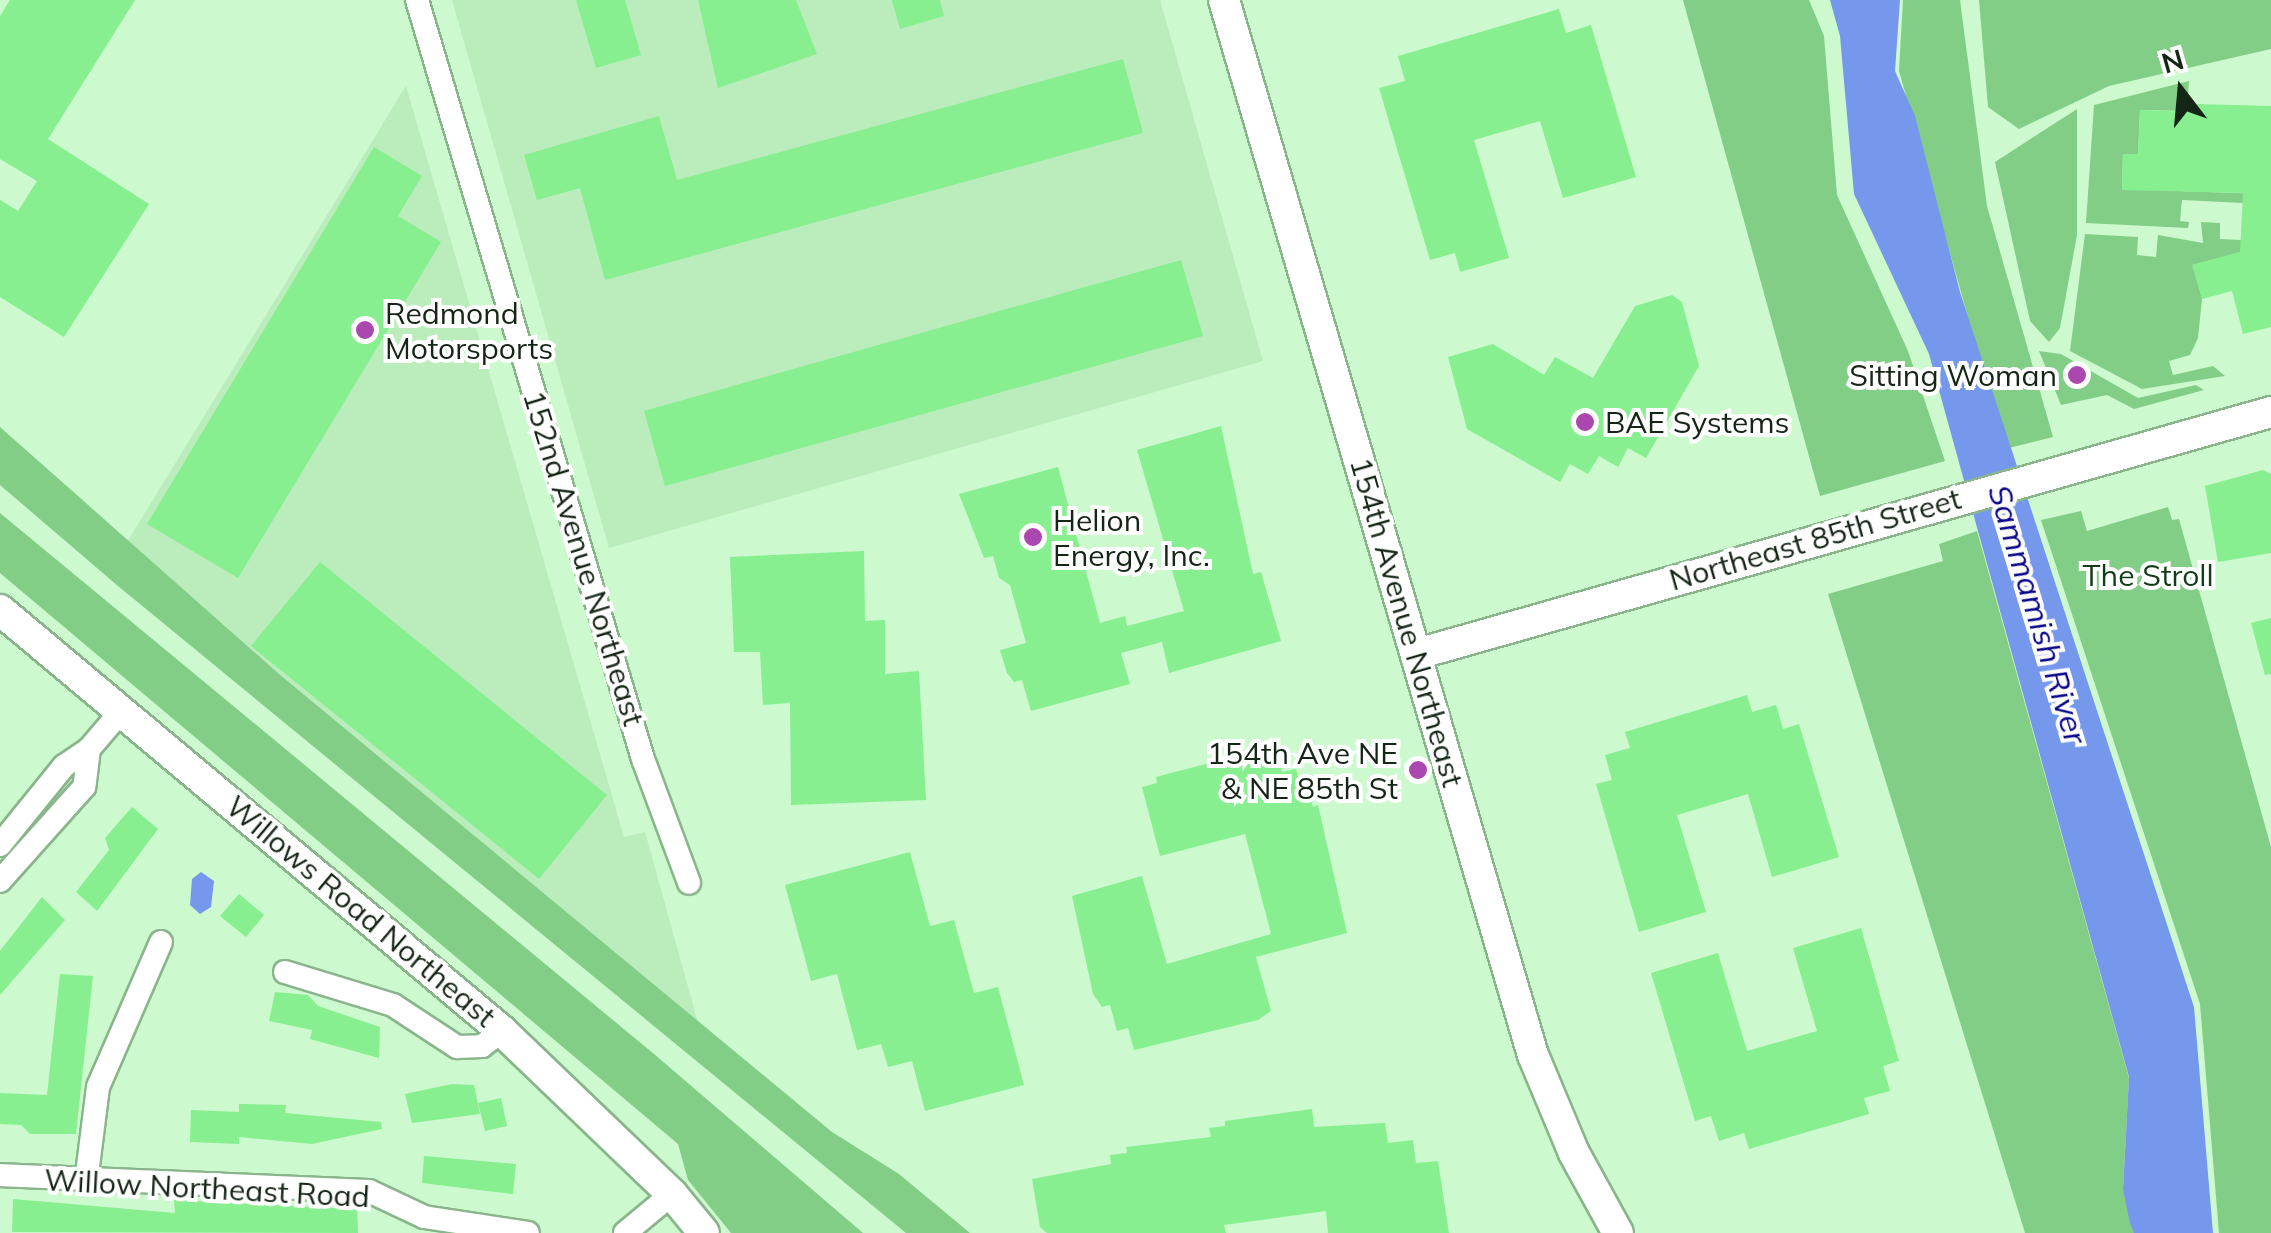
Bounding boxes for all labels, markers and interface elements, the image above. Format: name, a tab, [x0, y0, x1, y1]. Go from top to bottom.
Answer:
north arrow	[2131, 40, 2231, 140]
text: N	[2158, 41, 2188, 80]
place label: Redmond Motorsports	[385, 295, 553, 366]
marker: Redmond Motorsports	[354, 319, 376, 341]
place label: Sitting Woman	[1849, 357, 2057, 393]
marker: Sitting Woman	[2066, 364, 2088, 386]
street label: 152nd Avenue Northeast	[516, 386, 652, 730]
place label: BAE Systems	[1605, 404, 1789, 440]
marker: BAE Systems	[1574, 411, 1596, 433]
street label: 154th Avenue Northeast	[1343, 453, 1471, 791]
street label: Northeast 85th Street	[1665, 480, 1965, 598]
water label: Sammamish River	[1980, 480, 2096, 748]
place label: Helion Energy, Inc.	[1053, 502, 1210, 572]
marker: Helion Energy, Inc.	[1022, 526, 1044, 548]
park label: The Stroll	[2082, 557, 2214, 593]
place label: 154th Ave NE & NE 85th St	[1207, 735, 1398, 806]
marker: 154th Ave NE & NE 85th St	[1407, 759, 1429, 781]
street label: Willows Road Northeast	[219, 788, 503, 1034]
street label: Willow Northeast Road	[43, 1161, 371, 1215]

